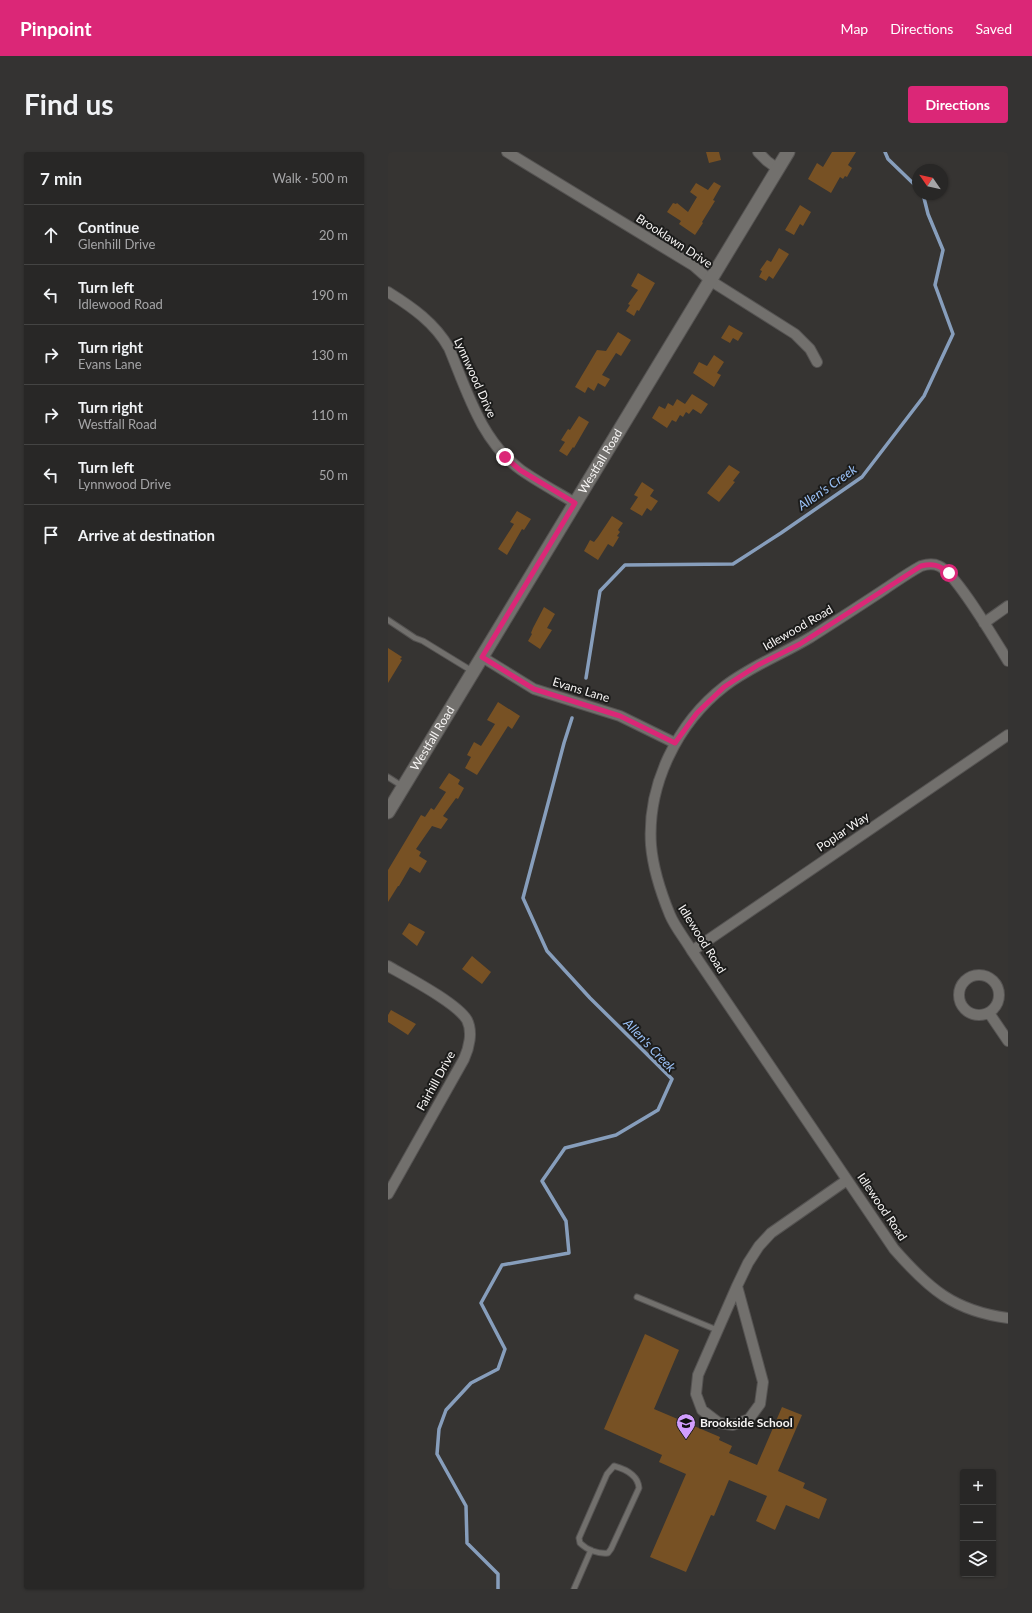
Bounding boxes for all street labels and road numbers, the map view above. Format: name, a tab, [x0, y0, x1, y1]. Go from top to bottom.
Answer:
street label: Brooklawn Drive	[633, 210, 715, 271]
street label: Lynnwood Drive	[451, 335, 500, 420]
street label: Westfall Road	[575, 426, 625, 496]
street label: Idlewood Road	[760, 601, 835, 654]
street label: Evans Lane	[551, 674, 611, 705]
street label: Westfall Road	[407, 703, 457, 773]
street label: Poplar Way	[814, 808, 872, 855]
street label: Idlewood Road	[675, 902, 730, 976]
street label: Fairhill Drive	[413, 1048, 458, 1113]
street label: Idlewood Road	[854, 1170, 911, 1243]

